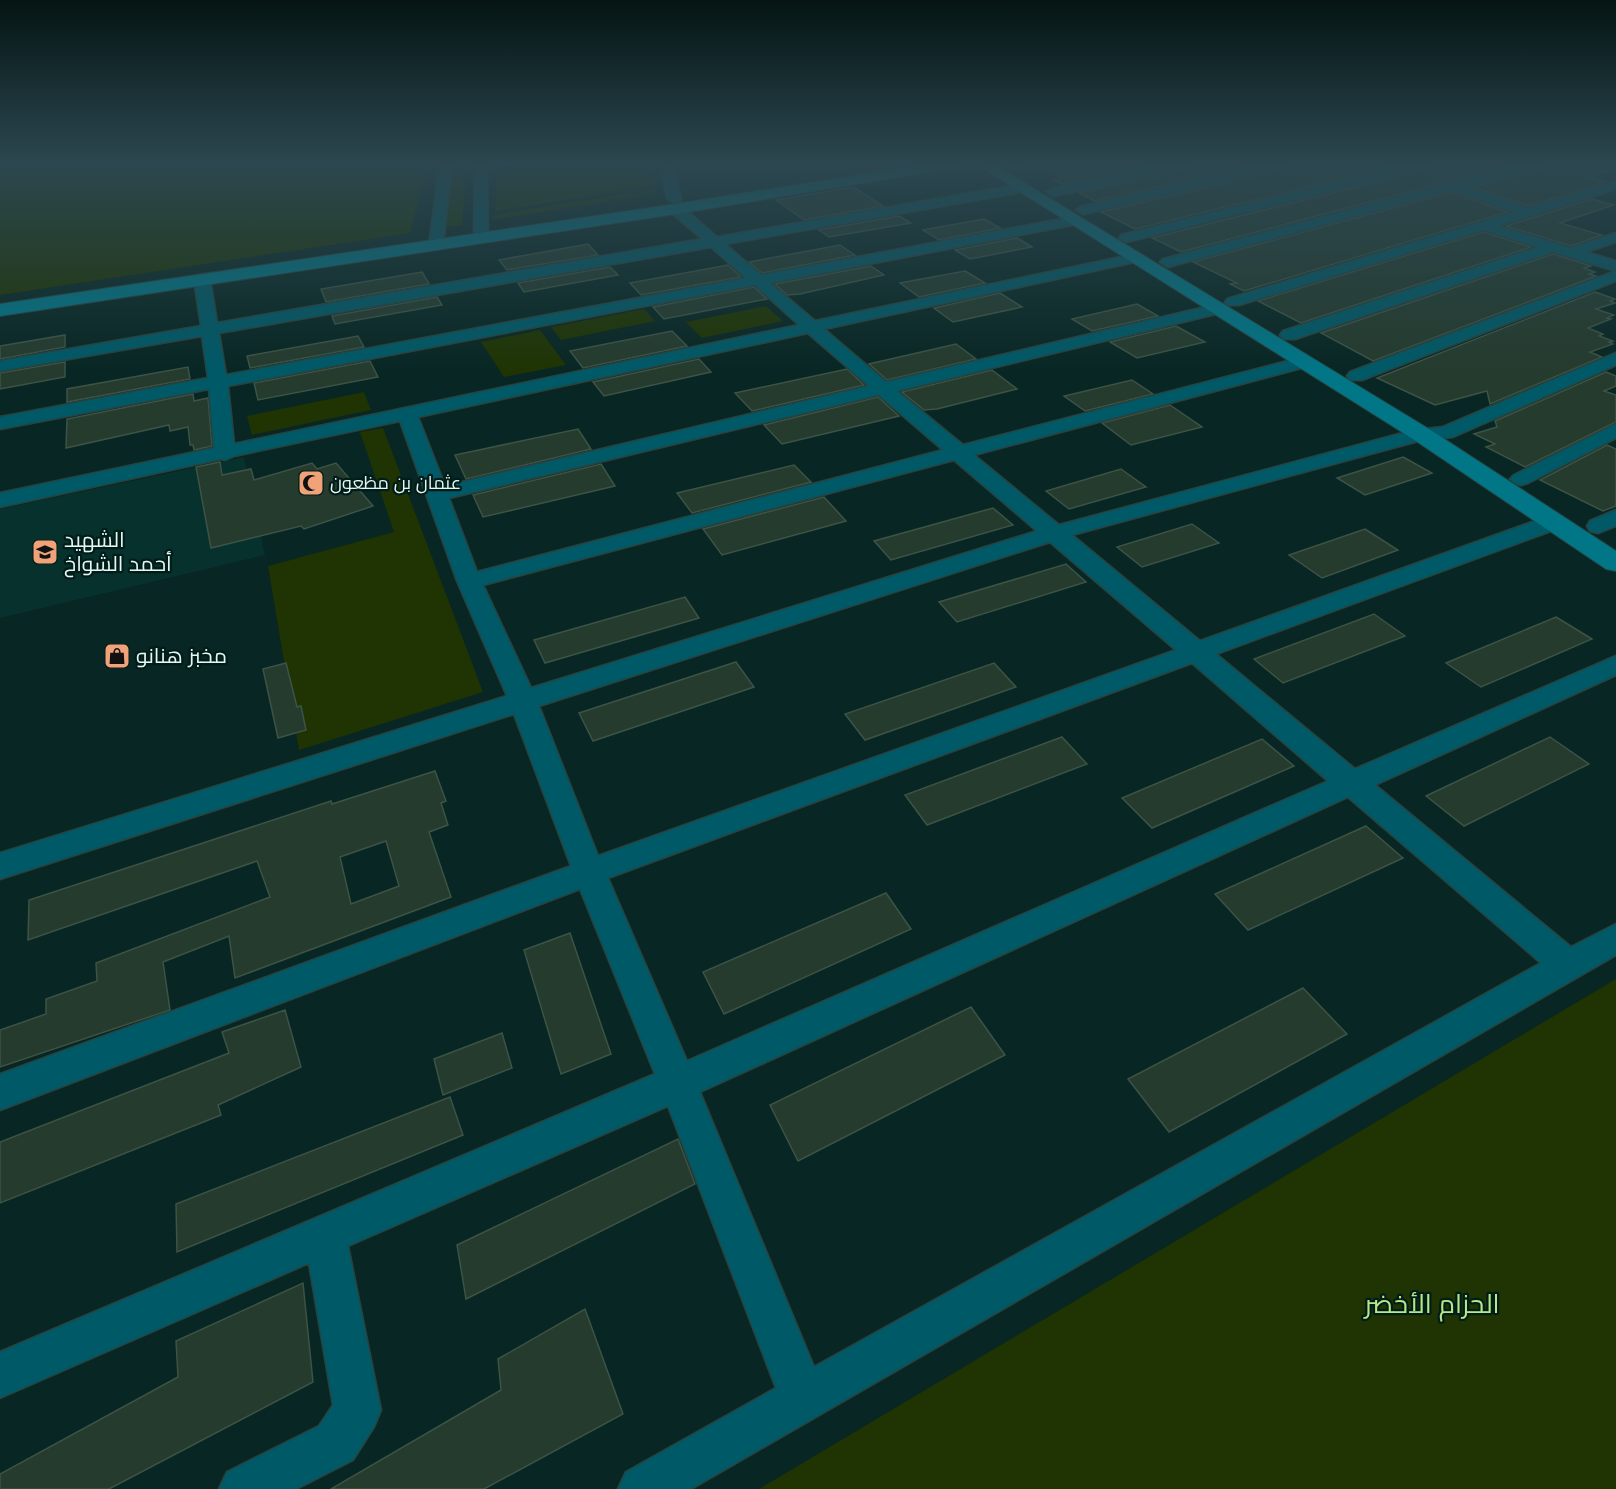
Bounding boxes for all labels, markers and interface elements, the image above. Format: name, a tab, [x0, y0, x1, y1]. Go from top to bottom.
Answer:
mosque icon: عثمان بن مظعون	[296, 468, 326, 498]
place label: عثمان بن مظعون	[330, 471, 461, 495]
place label: الشهيد أحمد الشواخ	[64, 526, 172, 578]
school or university icon: الشهيد أحمد الشواخ	[30, 537, 60, 567]
shop icon: مخبز هنانو	[102, 641, 132, 671]
place label: مخبز هنانو	[136, 642, 227, 670]
park label: الحزام الأخضر	[1362, 1287, 1500, 1322]

